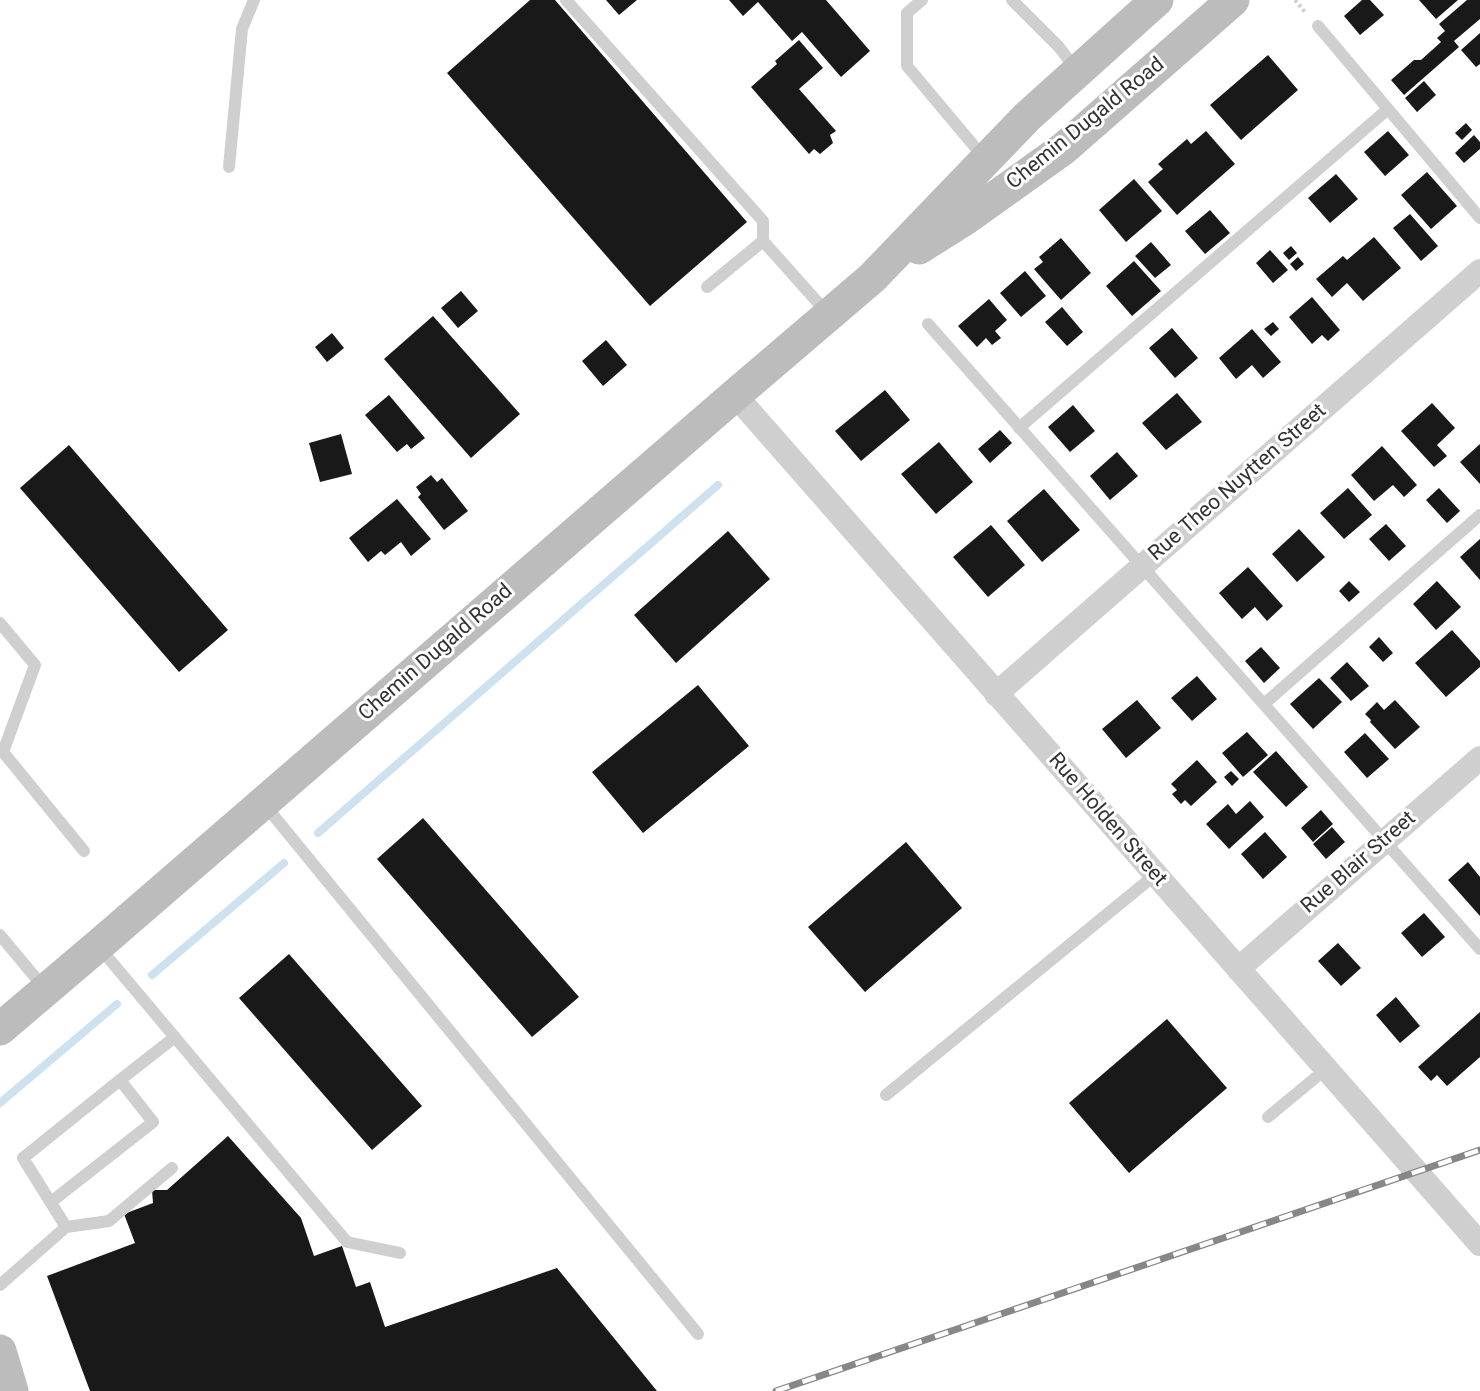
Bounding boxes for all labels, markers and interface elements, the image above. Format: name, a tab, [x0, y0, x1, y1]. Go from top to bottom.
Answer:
street label: Chemin Dugald Road	[1002, 53, 1170, 195]
street label: Rue Theo Nuytten Street	[1144, 399, 1332, 567]
street label: Chemin Dugald Road	[354, 579, 518, 727]
street label: Rue Holden Street	[1042, 748, 1172, 892]
street label: Rue Blair Street	[1297, 806, 1421, 920]

